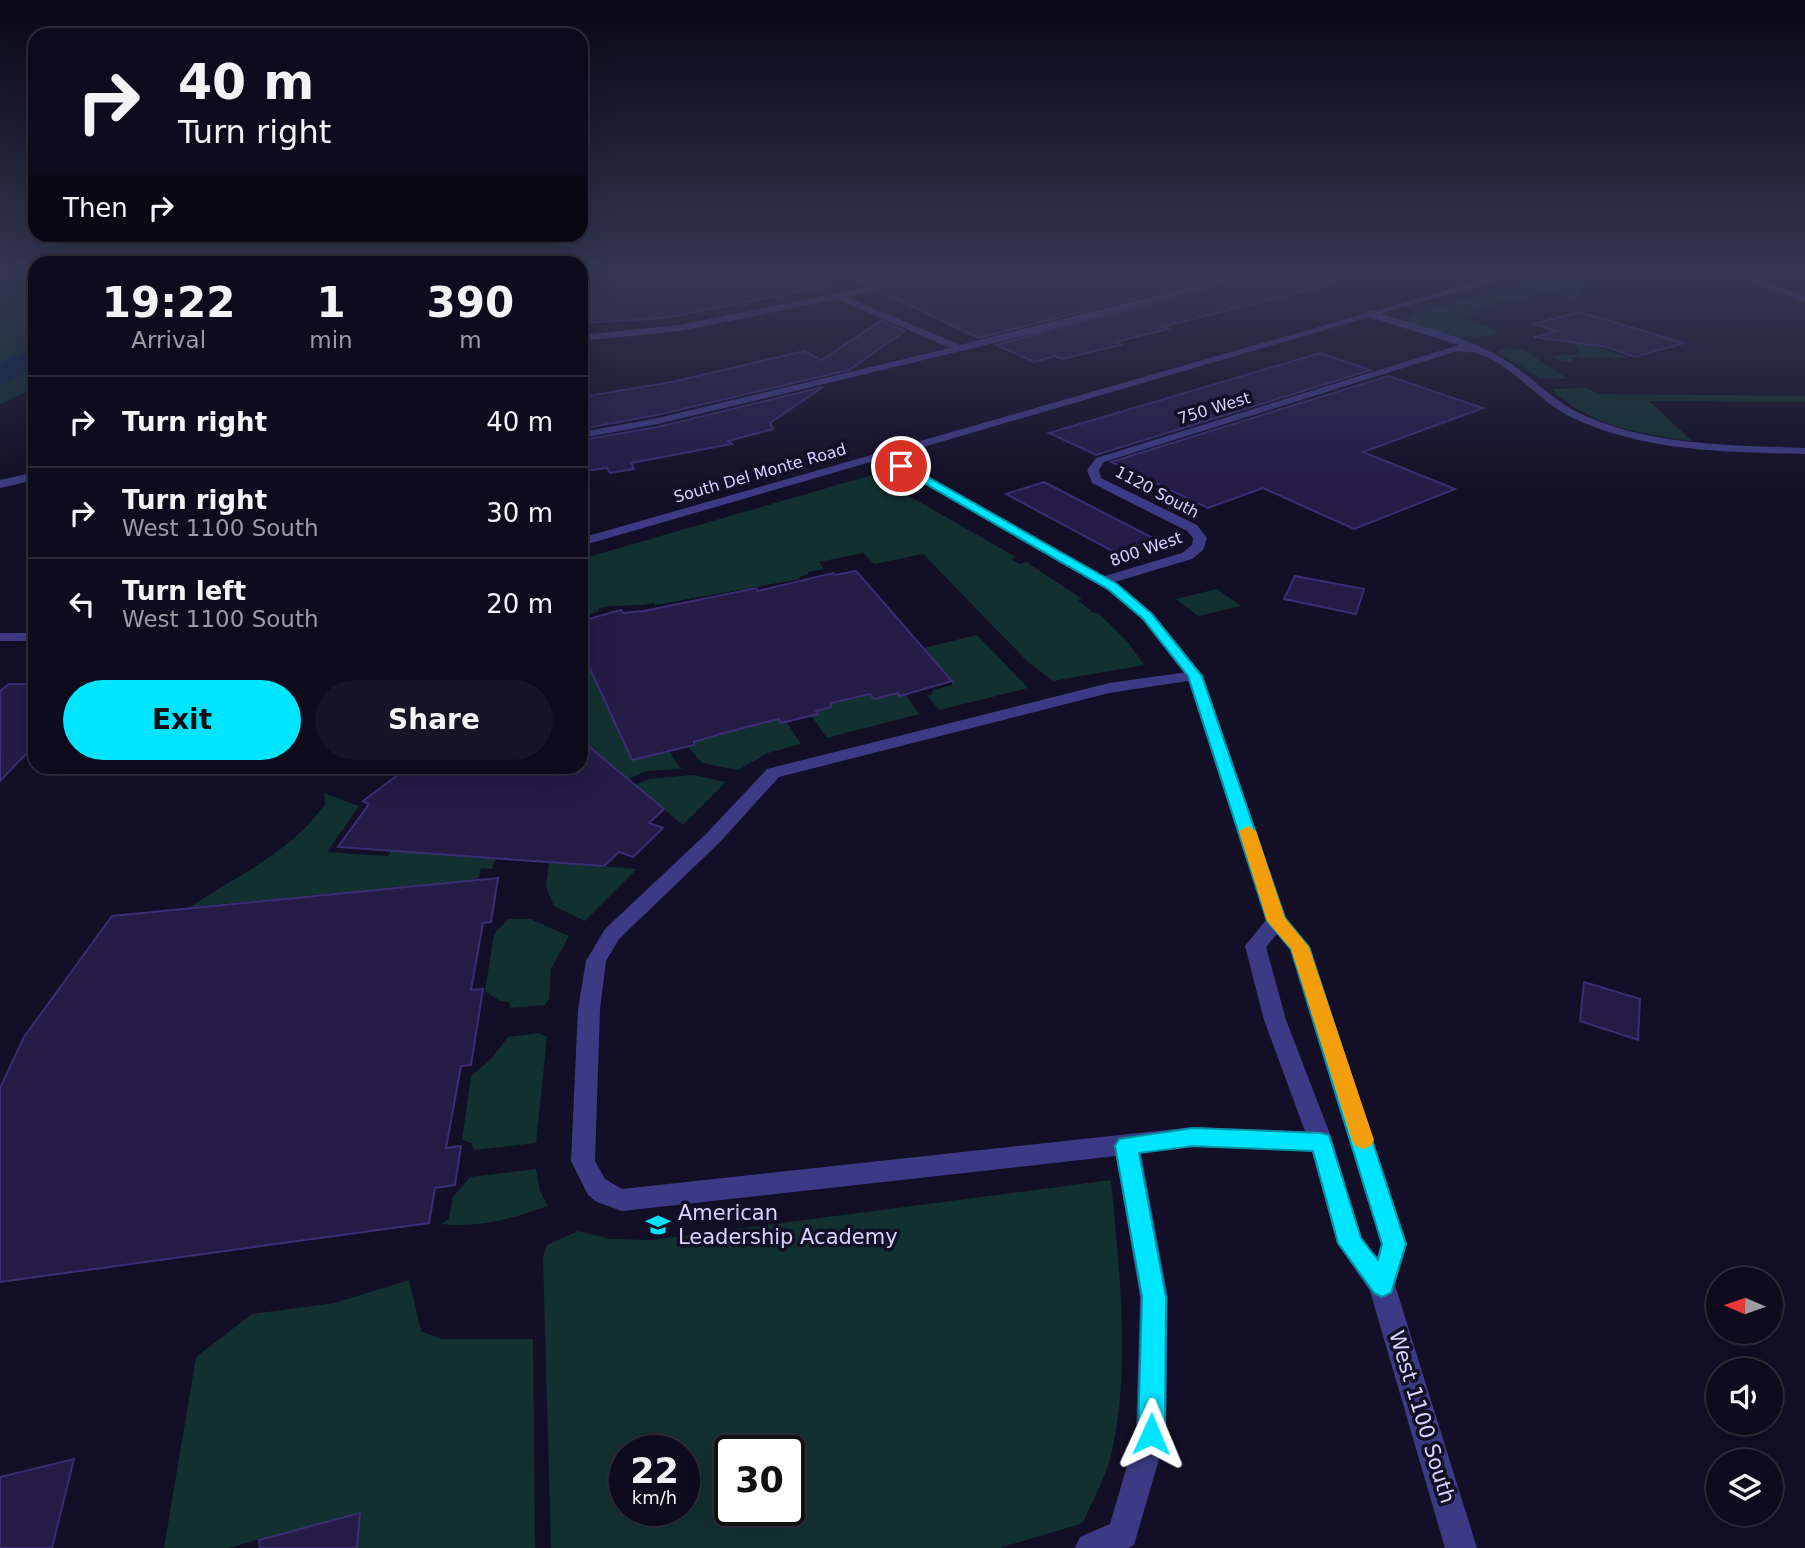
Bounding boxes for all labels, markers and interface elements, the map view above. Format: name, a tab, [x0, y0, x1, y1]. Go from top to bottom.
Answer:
text: 40 m	[178, 54, 314, 111]
icon: right	[63, 56, 154, 147]
text: Turn right	[178, 113, 331, 151]
icon: right	[142, 189, 180, 227]
text: Then	[63, 193, 128, 223]
text: 19:22	[102, 278, 236, 327]
text: 1	[316, 278, 346, 327]
text: 390	[427, 278, 514, 327]
text: Arrival	[131, 327, 206, 353]
text: min	[309, 327, 353, 353]
text: m	[459, 327, 482, 353]
street label: 750 West	[1175, 388, 1253, 428]
icon: right	[63, 403, 101, 441]
text: Turn right	[122, 407, 267, 437]
text: 40 m	[486, 407, 553, 437]
pin	[871, 436, 931, 496]
street label: South Del Monte Road	[672, 439, 848, 507]
icon: arrive	[882, 447, 920, 485]
street label: 1120 South	[1112, 462, 1202, 522]
text: Turn right	[122, 485, 267, 515]
icon: right	[63, 494, 101, 532]
text: 30 m	[486, 498, 553, 528]
text: West 1100 South	[122, 515, 319, 541]
street label: 800 West	[1107, 528, 1185, 570]
text: Turn left	[122, 576, 246, 606]
icon: left	[63, 585, 101, 623]
text: 20 m	[486, 589, 553, 619]
text: West 1100 South	[122, 606, 319, 632]
button: Exit	[63, 680, 301, 760]
button: Share	[315, 680, 553, 760]
place label: American Leadership Academy	[678, 1201, 898, 1249]
school or university icon: American Leadership Academy	[644, 1211, 672, 1239]
north arrow	[1706, 1267, 1783, 1344]
map controls	[1706, 1267, 1783, 1526]
street label: West 1100 South	[1384, 1328, 1460, 1506]
button: sound	[1706, 1358, 1783, 1435]
position arrow	[1114, 1397, 1188, 1471]
speed limit sign: 30	[714, 1435, 805, 1526]
button: layers	[1706, 1449, 1783, 1526]
text: 22	[630, 1451, 679, 1491]
text: km/h	[632, 1487, 677, 1508]

